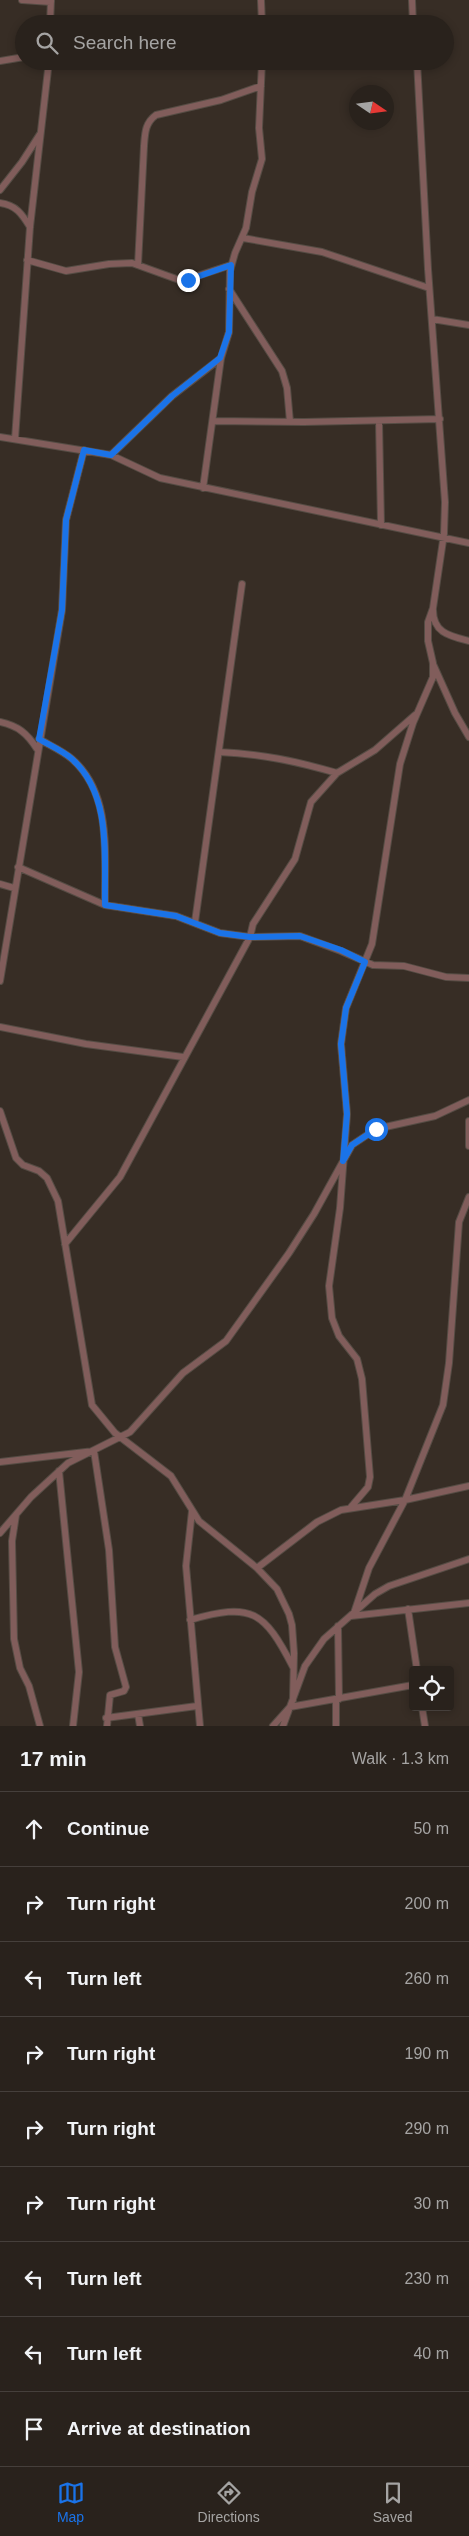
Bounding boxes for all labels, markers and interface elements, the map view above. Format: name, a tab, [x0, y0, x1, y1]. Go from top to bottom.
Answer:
search box	[15, 15, 454, 70]
icon: search	[33, 29, 61, 57]
text: Search here	[73, 32, 177, 53]
north arrow	[349, 85, 394, 130]
route end	[177, 269, 200, 292]
route start	[365, 1118, 388, 1141]
map controls	[409, 1666, 454, 1711]
button: locate	[409, 1666, 454, 1711]
text: 17 min	[20, 1747, 87, 1770]
text: Walk · 1.3 km	[352, 1750, 449, 1767]
icon: ahead	[20, 1815, 48, 1843]
text: Continue	[67, 1818, 149, 1839]
text: 50 m	[413, 1820, 449, 1837]
icon: right	[20, 1890, 48, 1918]
text: Turn right	[67, 1893, 155, 1914]
text: 200 m	[405, 1895, 449, 1912]
icon: left	[20, 1965, 48, 1993]
text: Turn left	[67, 1968, 142, 1989]
text: 260 m	[405, 1970, 449, 1987]
icon: right	[20, 2040, 48, 2068]
text: Turn right	[67, 2043, 155, 2064]
text: 190 m	[405, 2045, 449, 2062]
icon: right	[20, 2115, 48, 2143]
text: Turn right	[67, 2118, 155, 2139]
text: 290 m	[405, 2120, 449, 2137]
icon: right	[20, 2190, 48, 2218]
text: Turn right	[67, 2193, 155, 2214]
text: 30 m	[413, 2195, 449, 2212]
icon: left	[20, 2265, 48, 2293]
text: Turn left	[67, 2268, 142, 2289]
text: 230 m	[405, 2270, 449, 2287]
icon: left	[20, 2340, 48, 2368]
text: Turn left	[67, 2343, 142, 2364]
text: 40 m	[413, 2345, 449, 2362]
icon: arrive	[20, 2415, 48, 2443]
text: Arrive at destination	[67, 2418, 251, 2439]
tab: Map	[57, 2479, 85, 2525]
tab: Directions	[198, 2479, 260, 2525]
tab: Saved	[373, 2479, 412, 2525]

